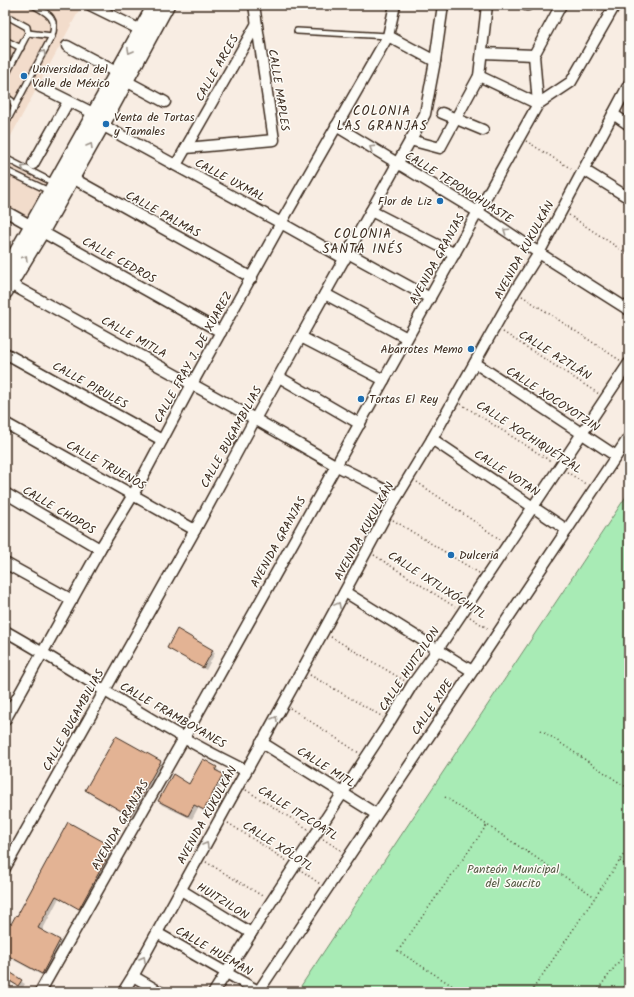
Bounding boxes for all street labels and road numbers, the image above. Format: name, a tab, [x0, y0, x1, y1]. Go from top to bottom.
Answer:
street label: CALLE ARCES	[191, 31, 245, 105]
street label: CALLE MAPLES	[263, 48, 294, 133]
street label: CALLE TEPONOHUASTE	[401, 146, 517, 229]
street label: CALLE UXMAL	[191, 154, 268, 207]
street label: CALLE PALMAS	[122, 186, 204, 243]
street label: AVENIDA KUKULKÁN	[489, 198, 559, 303]
street label: AVENIDA GRANJAS	[405, 210, 471, 308]
street label: CALLE CEDROS	[78, 232, 160, 289]
street label: CALLE FRAY J. DE XUAREZ	[149, 288, 238, 427]
street label: CALLE MITLA	[97, 311, 170, 363]
street label: CALLE AZTLÁN	[515, 325, 595, 385]
street label: CALLE PIRULES	[49, 357, 132, 414]
street label: CALLE XOCOYOTZIN	[502, 362, 604, 437]
street label: CALLE BUGAMBILIAS	[196, 382, 268, 492]
street label: CALLE XOCHIQUÉTZAL	[472, 396, 585, 479]
street label: CALLE TRUENOS	[62, 436, 150, 496]
street label: CALLE VOTAN	[470, 445, 543, 502]
street label: AVENIDA KUKULKÁN	[329, 479, 399, 584]
street label: CALLE CHOPOS	[19, 481, 99, 540]
street label: AVENIDA GRANJAS	[246, 493, 312, 591]
street label: CALLE IXTLIXÓCHITL	[384, 546, 490, 624]
street label: CALLE HUITZILON	[374, 623, 445, 715]
street label: CALLE BUGAMBILIAS	[38, 665, 110, 775]
street label: CALLE XIPE	[407, 675, 459, 739]
street label: CALLE FRAMBOYANES	[116, 677, 230, 754]
street label: CALLE MITL	[293, 742, 359, 793]
street label: AVENIDA KUKULKÁN	[172, 763, 242, 868]
street label: AVENIDA GRANJAS	[87, 776, 154, 874]
street label: CALLE ITZCOATL	[254, 781, 342, 846]
street label: CALLE XÓLOTL	[239, 816, 317, 876]
street label: HUITZILON	[193, 878, 253, 925]
street label: CALLE HUEMAN	[172, 922, 256, 981]

